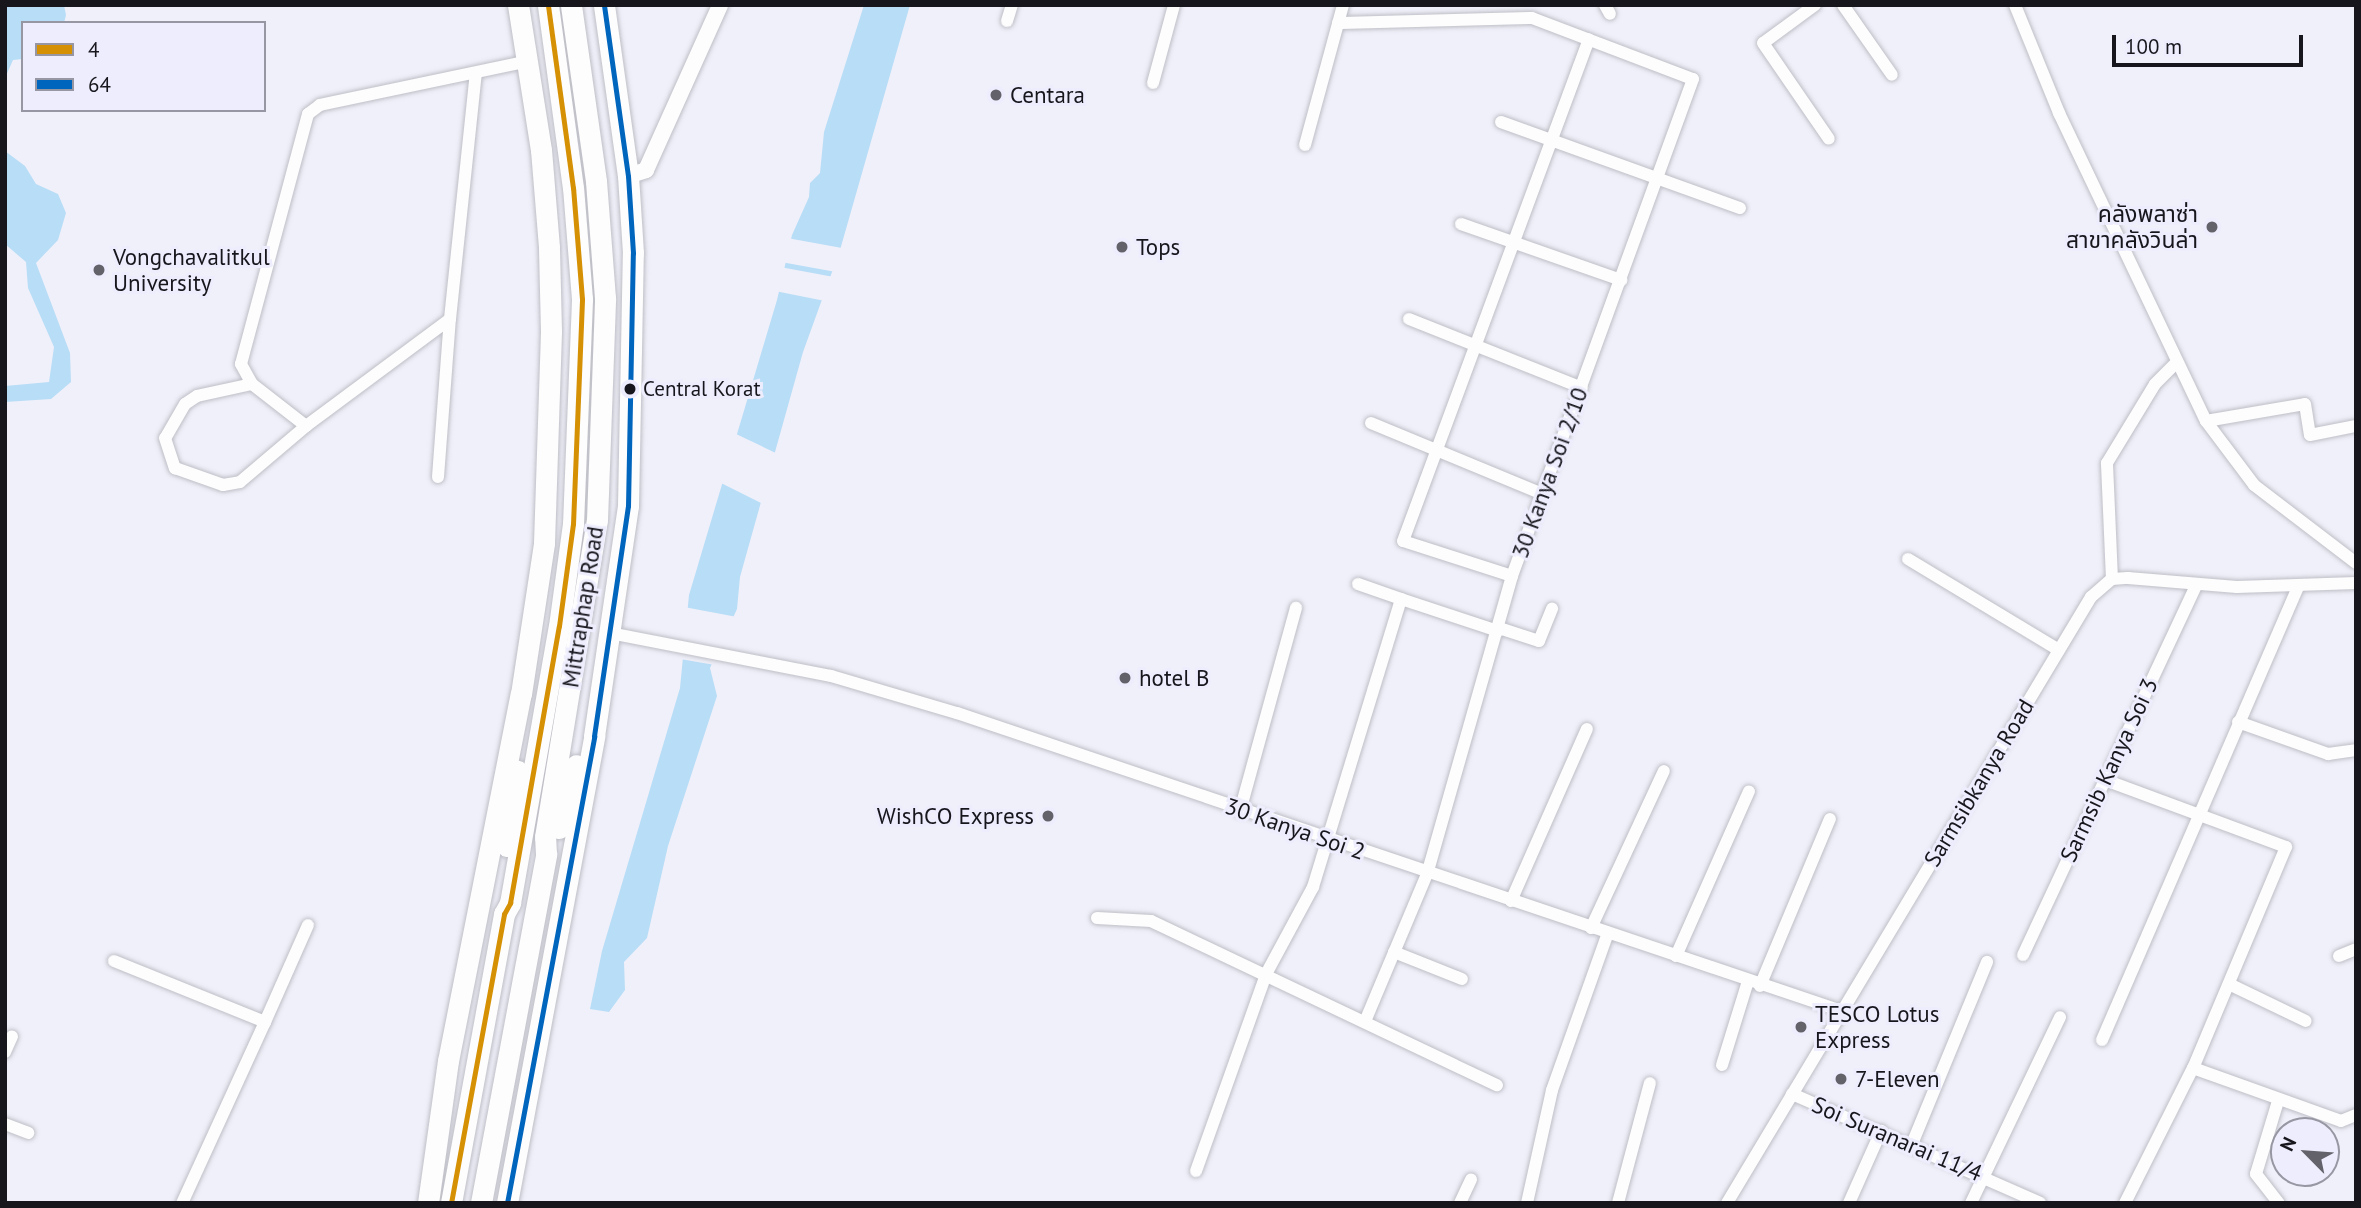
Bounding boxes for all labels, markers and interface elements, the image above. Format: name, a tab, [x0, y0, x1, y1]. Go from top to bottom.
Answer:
legend	[21, 21, 266, 112]
scale bar	[2116, 21, 2307, 65]
text: 100 m	[2125, 33, 2182, 60]
text: 4	[88, 36, 99, 63]
text: 64	[88, 71, 111, 98]
place label: Centara	[1010, 81, 1085, 109]
marker: Centara	[988, 87, 1004, 103]
place label: คลังพลาซ่า สาขาคลังวินล่า	[2066, 200, 2198, 254]
marker: คลังพลาซ่า สาขาคลังวินล่า	[2204, 219, 2220, 235]
place label: Tops	[1136, 233, 1180, 261]
marker: Tops	[1114, 239, 1130, 255]
place label: Vongchavalitkul University	[113, 243, 270, 297]
marker: Vongchavalitkul University	[91, 262, 107, 278]
place label: Central Korat	[643, 376, 761, 402]
marker: Central Korat	[623, 382, 637, 396]
street label: 30 Kanya Soi 2/10	[1506, 384, 1594, 562]
street label: Mittraphap Road	[557, 524, 609, 690]
place label: hotel B	[1139, 664, 1209, 692]
marker: hotel B	[1117, 670, 1133, 686]
street label: Sarmsib Kanya Soi 3	[2054, 674, 2164, 866]
street label: Sarmsibkanya Road	[1918, 694, 2040, 872]
street label: 30 Kanya Soi 2	[1221, 792, 1369, 866]
place label: WishCO Express	[877, 802, 1034, 830]
marker: WishCO Express	[1040, 808, 1056, 824]
place label: TESCO Lotus Express	[1815, 1000, 1939, 1054]
marker: TESCO Lotus Express	[1793, 1019, 1809, 1035]
place label: 7-Eleven	[1855, 1065, 1940, 1093]
marker: 7-Eleven	[1833, 1071, 1849, 1087]
street label: Soi Suranarai 11/4	[1808, 1091, 1986, 1187]
north arrow	[2270, 1117, 2340, 1187]
text: N	[2274, 1133, 2301, 1155]

